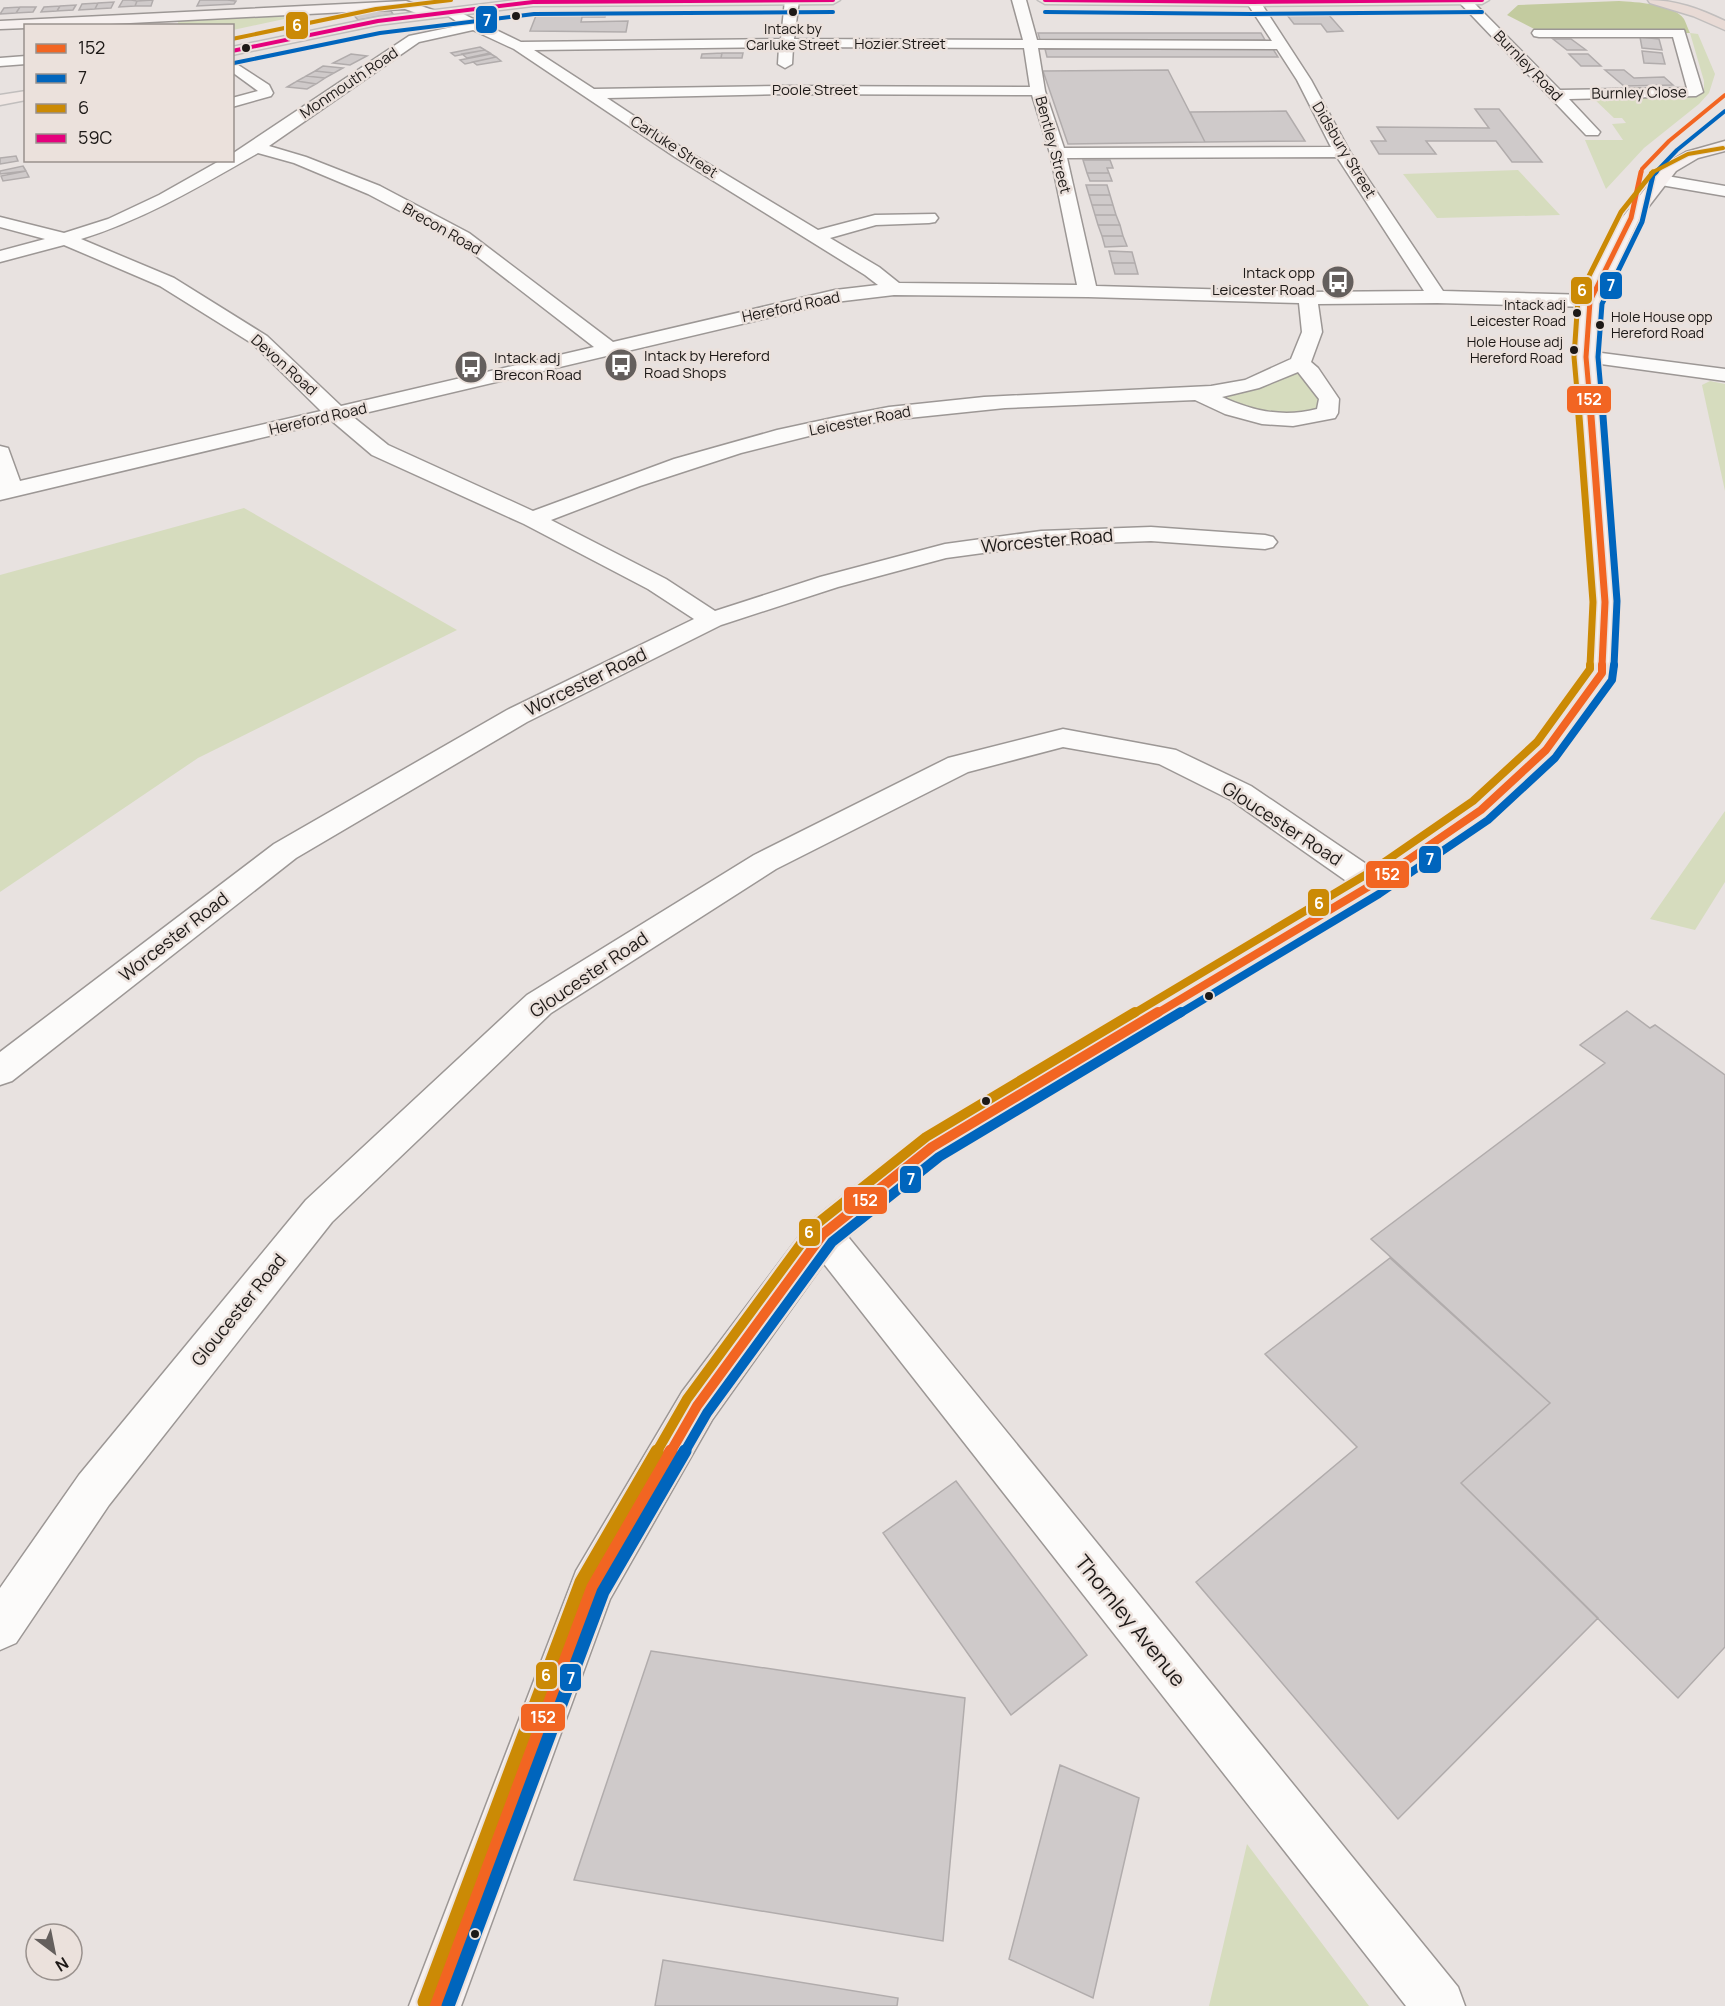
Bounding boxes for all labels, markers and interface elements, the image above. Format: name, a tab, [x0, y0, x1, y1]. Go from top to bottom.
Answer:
line badge: 7	[475, 5, 498, 34]
marker: Intack by Carluke Street	[787, 6, 799, 18]
text: 7	[483, 9, 491, 31]
unlabelled marker	[510, 10, 522, 22]
line badge: 6	[285, 11, 309, 40]
text: 6	[292, 14, 302, 36]
place label: Intack by Carluke Street	[746, 19, 840, 54]
legend	[24, 24, 234, 162]
street label: Burnley Road	[1489, 26, 1568, 106]
street label: Hozier Street	[854, 33, 946, 54]
text: 152	[78, 35, 105, 59]
unlabelled marker	[240, 42, 252, 54]
street label: Monmouth Road	[295, 42, 402, 123]
text: 7	[78, 65, 87, 89]
street label: Poole Street	[772, 79, 858, 100]
street label: Burnley Close	[1591, 81, 1687, 104]
street label: Bentley Street	[1030, 94, 1077, 196]
text: 6	[78, 95, 89, 119]
street label: Didsbury Street	[1308, 98, 1381, 202]
street label: Carluke Street	[627, 111, 722, 183]
text: 59C	[78, 125, 113, 149]
street label: Brecon Road	[399, 198, 485, 260]
place label: Intack opp Leicester Road	[1212, 262, 1315, 300]
bus stop icon: Intack opp Leicester Road	[1320, 264, 1356, 300]
line badge: 7	[1599, 271, 1623, 300]
text: 7	[1607, 274, 1615, 296]
line badge: 6	[1570, 276, 1593, 305]
text: 6	[1577, 279, 1587, 301]
street label: Hereford Road	[740, 286, 842, 327]
place label: Intack adj Leicester Road	[1470, 295, 1566, 330]
marker: Intack adj Leicester Road	[1571, 307, 1583, 319]
place label: Hole House opp Hereford Road	[1611, 307, 1713, 342]
marker: Hole House opp Hereford Road	[1594, 319, 1606, 331]
street label: Devon Road	[247, 329, 322, 400]
place label: Hole House adj Hereford Road	[1467, 332, 1563, 367]
marker: Hole House adj Hereford Road	[1568, 344, 1580, 356]
place label: Intack by Hereford Road Shops	[644, 345, 770, 383]
place label: Intack adj Brecon Road	[494, 347, 582, 385]
bus stop icon: Intack by Hereford Road Shops	[603, 347, 639, 383]
bus stop icon: Intack adj Brecon Road	[453, 349, 489, 385]
line badge: 152	[1566, 385, 1612, 414]
text: 152	[1576, 388, 1602, 410]
street label: Hereford Road	[267, 397, 369, 440]
street label: Leicester Road	[807, 400, 913, 441]
street label: Worcester Road	[980, 522, 1114, 558]
street label: Worcester Road	[521, 641, 650, 721]
street label: Gloucester Road	[1218, 776, 1347, 871]
line badge: 7	[1418, 845, 1442, 874]
text: 7	[1426, 848, 1434, 870]
line badge: 152	[1365, 860, 1410, 889]
text: 152	[1374, 863, 1400, 885]
street label: Worcester Road	[114, 886, 233, 986]
line badge: 6	[1307, 888, 1330, 917]
text: 6	[1314, 892, 1324, 914]
street label: Gloucester Road	[525, 926, 652, 1023]
unlabelled marker	[1203, 990, 1215, 1002]
unlabelled marker	[980, 1095, 992, 1107]
line badge: 7	[899, 1165, 922, 1194]
text: 7	[907, 1168, 915, 1190]
line badge: 152	[843, 1186, 888, 1215]
text: 152	[852, 1189, 878, 1211]
line badge: 6	[798, 1218, 821, 1247]
text: 6	[804, 1221, 814, 1243]
street label: Gloucester Road	[185, 1248, 291, 1371]
street label: Thornley Avenue	[1069, 1549, 1193, 1692]
line badge: 6	[535, 1661, 558, 1690]
line badge: 7	[559, 1663, 582, 1692]
text: 6	[541, 1664, 551, 1686]
text: 7	[567, 1667, 575, 1689]
line badge: 152	[520, 1703, 566, 1732]
text: 152	[530, 1706, 556, 1728]
north arrow	[24, 1922, 84, 1982]
unlabelled marker	[469, 1928, 481, 1940]
text: N	[51, 1952, 73, 1977]

